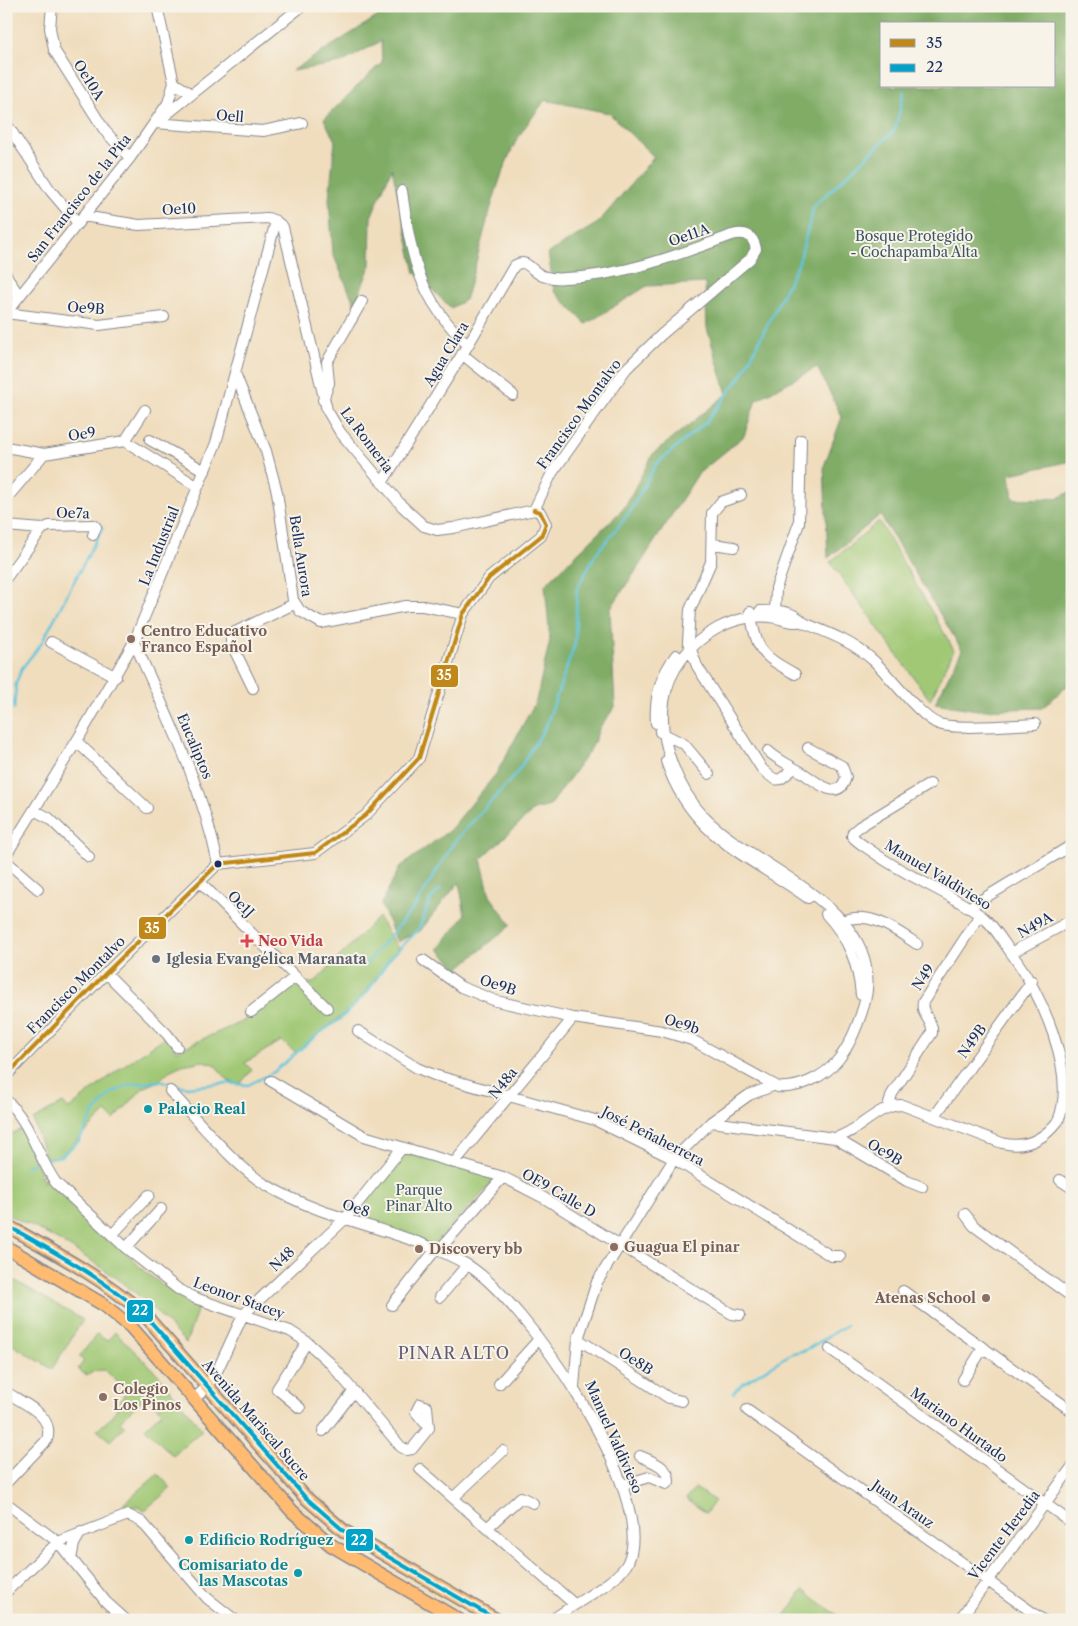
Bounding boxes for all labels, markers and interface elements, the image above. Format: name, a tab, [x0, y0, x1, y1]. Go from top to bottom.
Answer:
legend	[880, 22, 1056, 88]
text: 35	[926, 33, 942, 52]
street label: Oe10A	[70, 56, 109, 104]
text: 22	[926, 57, 943, 76]
street label: Oell	[215, 106, 245, 126]
street label: San Francisco de la Pita	[23, 130, 135, 266]
street label: Oe10	[161, 199, 197, 219]
street label: Oe11A	[666, 219, 713, 250]
park label: Bosque Protegido - Cochapamba Alta	[850, 227, 978, 261]
street label: Oe9B	[67, 298, 106, 318]
street label: Agua Clara	[419, 318, 473, 391]
street label: Francisco Montalvo	[533, 355, 625, 473]
street label: La Romeria	[337, 404, 398, 477]
street label: Oe9	[67, 423, 97, 445]
street label: Oe7a	[56, 503, 91, 523]
street label: La Industrial	[135, 504, 183, 588]
street label: Bella Aurora	[286, 514, 316, 599]
place label: Centro Educativo Franco Español	[141, 622, 267, 656]
marker: Centro Educativo Franco Español	[125, 633, 137, 645]
line badge: 35	[430, 664, 459, 688]
text: 35	[436, 666, 452, 684]
street label: Eucaliptos	[173, 710, 217, 782]
street label: Manuel Valdivieso	[881, 836, 995, 914]
unlabelled marker	[213, 859, 223, 869]
street label: Oe1J	[224, 887, 258, 921]
street label: N49A	[1014, 908, 1056, 942]
line badge: 35	[138, 916, 167, 940]
text: 35	[144, 919, 160, 937]
street label: Francisco Montalvo	[23, 932, 129, 1038]
place label: Neo Vida	[258, 932, 324, 950]
marker: Neo Vida	[240, 934, 254, 948]
place label: Iglesia Evangélica Maranata	[166, 950, 368, 968]
marker: Iglesia Evangélica Maranata	[150, 953, 162, 965]
street label: N49	[908, 960, 938, 994]
street label: Oe9B	[477, 971, 519, 999]
street label: Oe9b	[662, 1010, 702, 1038]
street label: N49B	[954, 1020, 990, 1062]
street label: N48a	[485, 1063, 521, 1102]
place label: Palacio Real	[158, 1100, 246, 1118]
street label: José Peñaherrera	[597, 1101, 708, 1170]
marker: Palacio Real	[142, 1103, 154, 1115]
street label: Oe9B	[864, 1135, 906, 1169]
street label: OE9 Calle D	[519, 1165, 599, 1221]
park label: Parque Pinar Alto	[386, 1181, 452, 1215]
street label: Oe8	[340, 1195, 372, 1221]
place label: Guagua El pinar	[624, 1238, 740, 1256]
place label: Discovery bb	[429, 1240, 522, 1258]
marker: Guagua El pinar	[608, 1241, 620, 1253]
street label: N48	[266, 1243, 298, 1275]
marker: Discovery bb	[413, 1243, 425, 1255]
street label: Leonor Stacey	[191, 1273, 287, 1323]
place label: Atenas School	[874, 1289, 976, 1307]
marker: Atenas School	[980, 1292, 992, 1304]
line badge: 22	[126, 1299, 154, 1323]
text: 22	[132, 1301, 148, 1319]
district label: PINAR ALTO	[398, 1343, 510, 1363]
street label: Oe8B	[615, 1343, 657, 1379]
street label: Avenida Mariscal Sucre	[198, 1355, 314, 1485]
street label: Manuel Valdivieso	[581, 1378, 647, 1496]
place label: Colegio Los Pinos	[113, 1380, 181, 1414]
street label: Mariano Hurtado	[907, 1384, 1011, 1466]
marker: Colegio Los Pinos	[97, 1391, 109, 1403]
street label: Juan Arauz	[867, 1475, 938, 1532]
street label: Vicente Heredia	[964, 1486, 1044, 1584]
line badge: 22	[345, 1528, 374, 1552]
place label: Edificio Rodríguez	[199, 1531, 333, 1549]
text: 22	[351, 1531, 367, 1549]
marker: Edificio Rodríguez	[183, 1534, 195, 1546]
place label: Comisariato de las Mascotas	[179, 1556, 288, 1590]
marker: Comisariato de las Mascotas	[292, 1567, 304, 1579]

